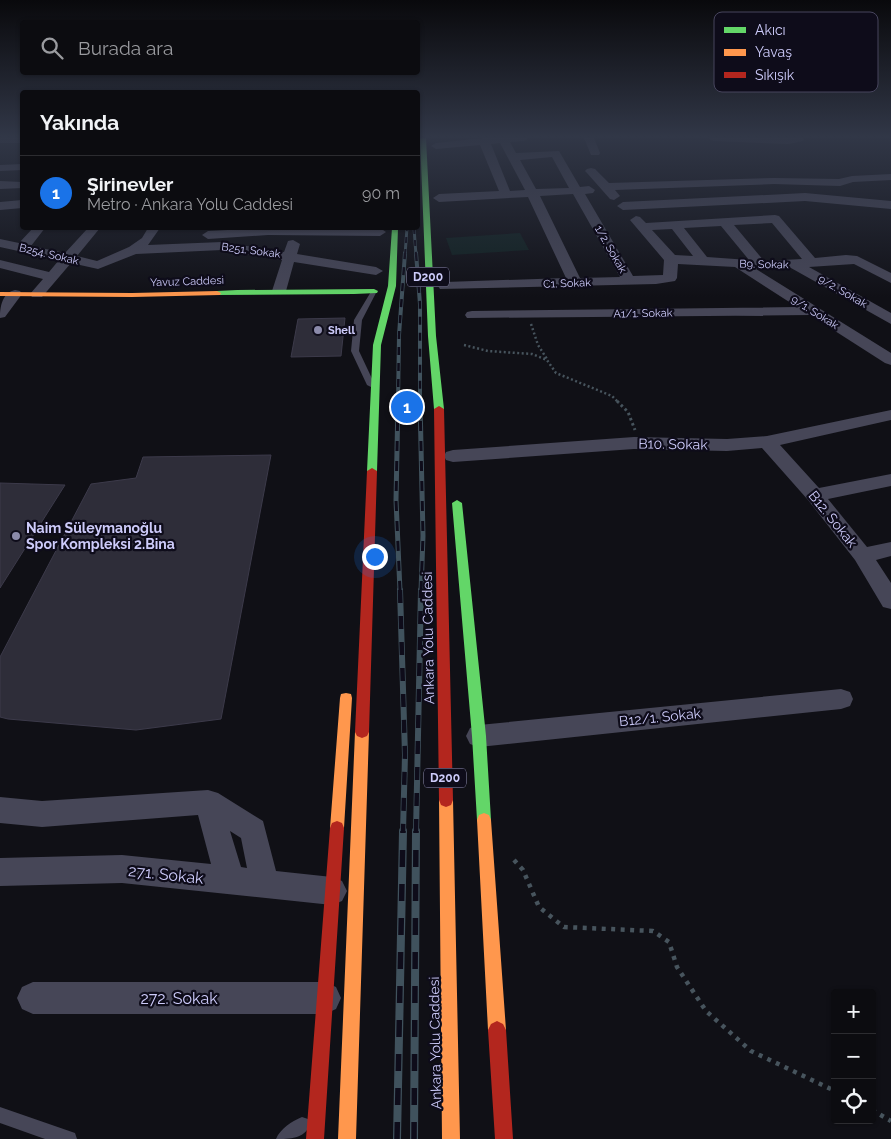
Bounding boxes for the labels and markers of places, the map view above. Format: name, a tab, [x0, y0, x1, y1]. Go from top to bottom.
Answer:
marker: Shell	[312, 324, 324, 336]
place label: Shell	[328, 324, 355, 337]
pin: 1	[391, 388, 423, 426]
place label: Naim Süleymanoğlu Spor Kompleksi 2.Bina	[26, 520, 175, 552]
marker: Naim Süleymanoğlu Spor Kompleksi 2.Bina	[10, 530, 22, 542]

